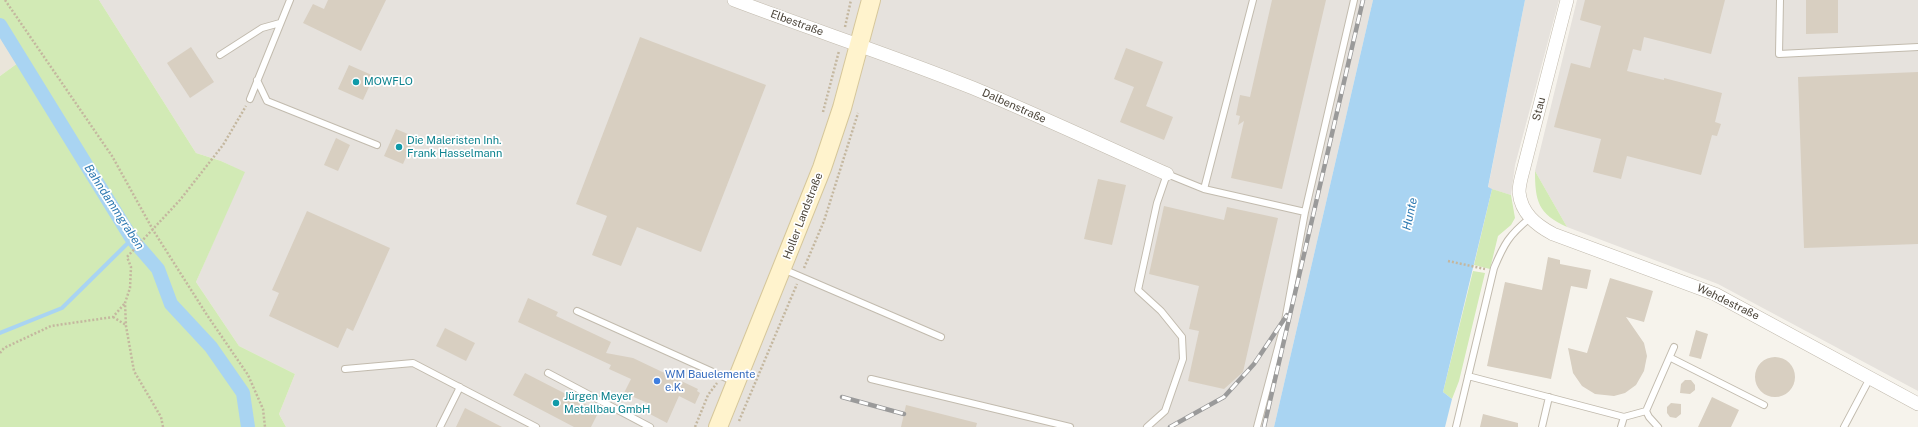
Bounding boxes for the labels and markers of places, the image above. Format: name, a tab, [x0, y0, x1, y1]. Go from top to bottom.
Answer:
place label: MOWFLO	[364, 75, 413, 89]
marker: MOWFLO	[351, 77, 361, 87]
place label: Die Maleristen Inh. Frank Hasselmann	[407, 134, 502, 160]
marker: Die Maleristen Inh. Frank Hasselmann	[394, 142, 404, 152]
place label: WM Bauelemente e.K.	[665, 368, 755, 394]
marker: WM Bauelemente e.K.	[652, 376, 662, 386]
place label: Jürgen Meyer Metallbau GmbH	[564, 390, 651, 416]
marker: Jürgen Meyer Metallbau GmbH	[551, 398, 561, 408]

